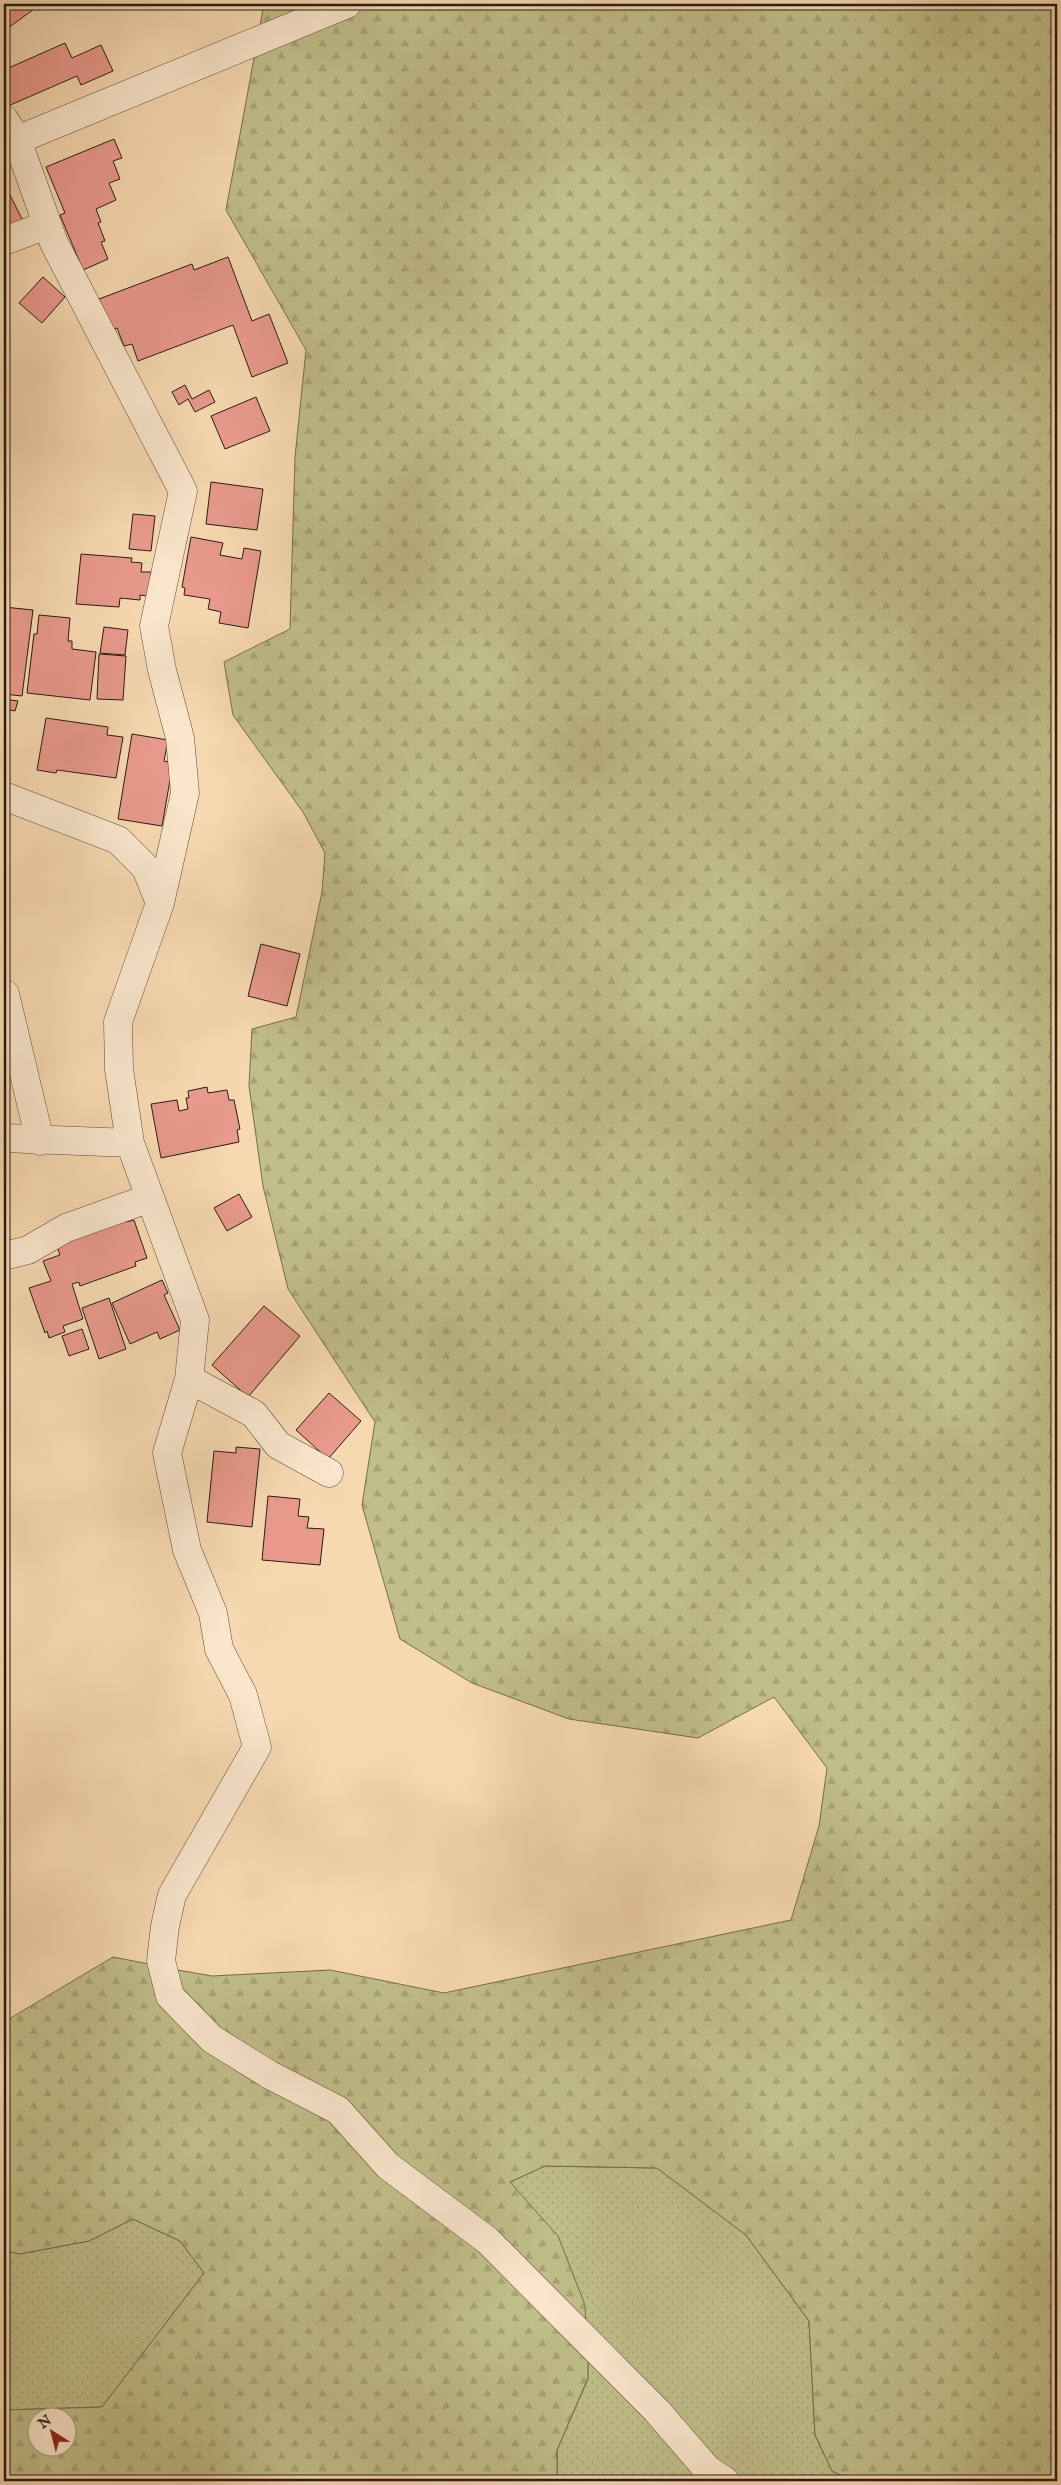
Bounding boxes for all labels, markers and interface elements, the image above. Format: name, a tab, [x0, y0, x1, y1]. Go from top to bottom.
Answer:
north arrow	[28, 2408, 78, 2458]
text: N	[34, 2411, 55, 2434]

